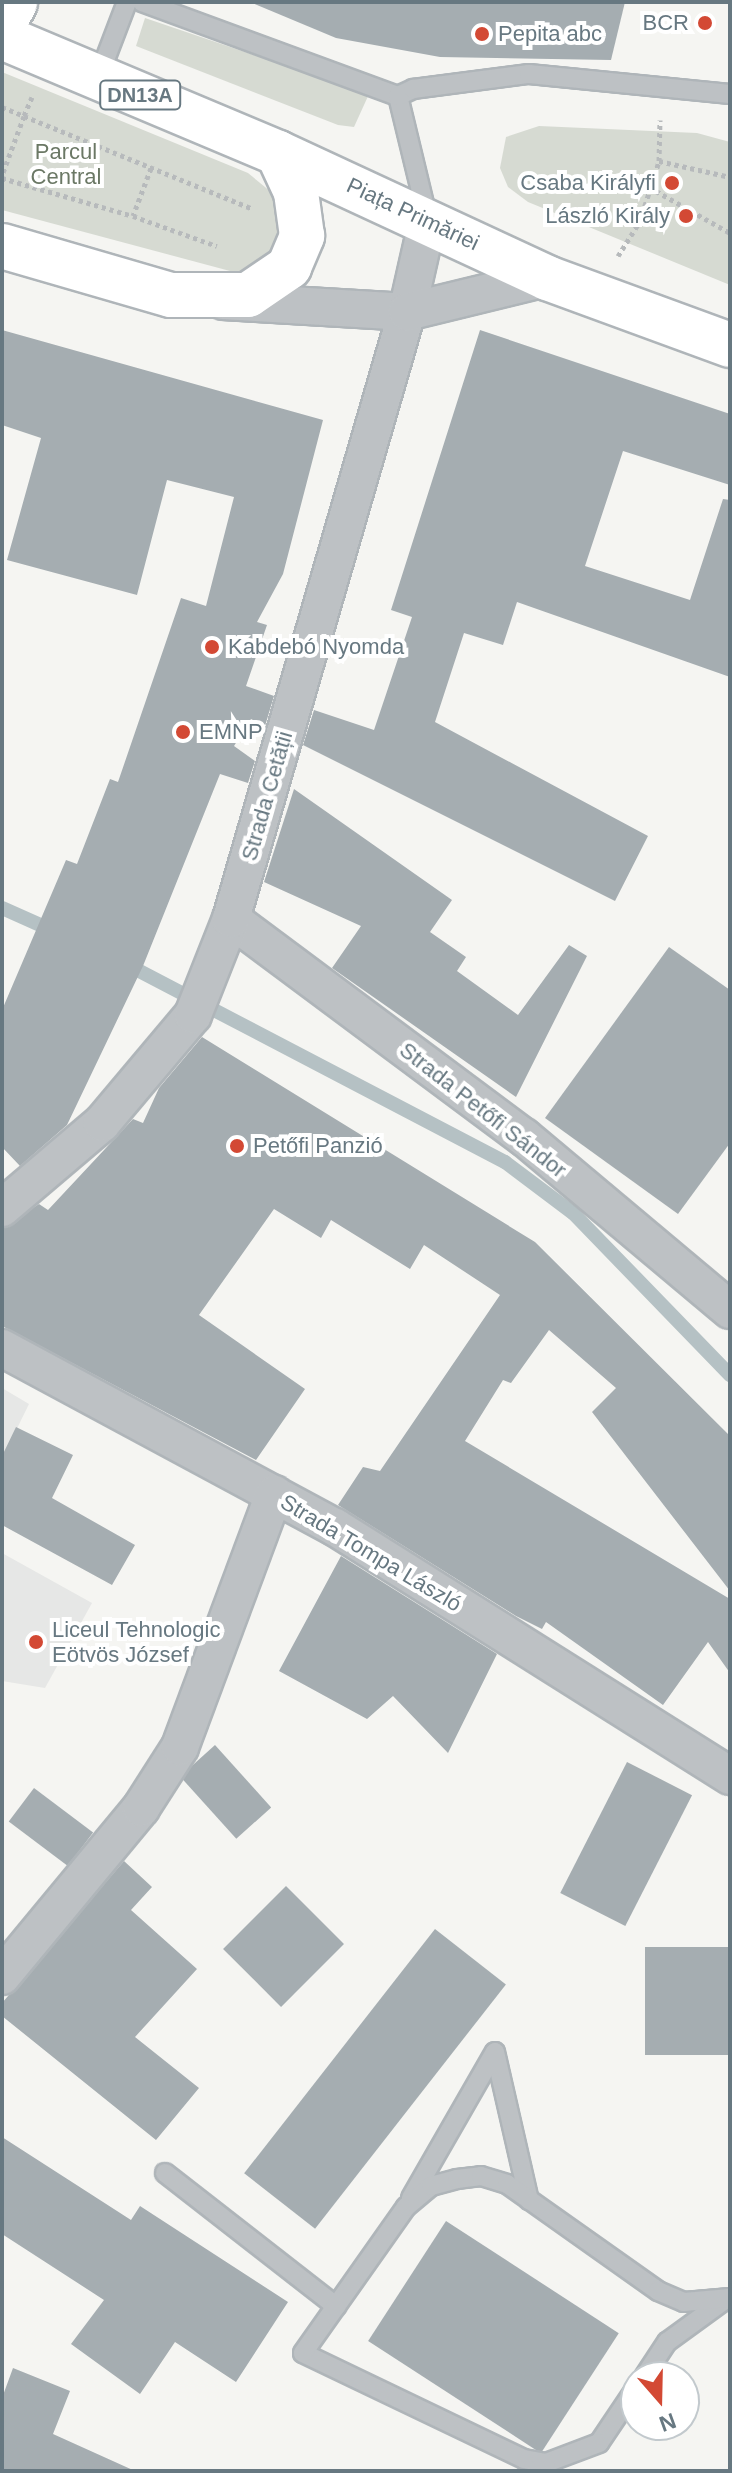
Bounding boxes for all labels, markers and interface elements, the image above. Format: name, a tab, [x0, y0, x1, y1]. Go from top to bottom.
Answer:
place label: BCR	[643, 10, 689, 36]
marker: BCR	[696, 14, 714, 32]
place label: Pepita abc	[498, 21, 602, 47]
marker: Pepita abc	[473, 25, 491, 43]
road number: DN13A	[98, 79, 182, 111]
park label: Parcul Central	[31, 138, 101, 190]
place label: Csaba Királyfi	[520, 170, 656, 196]
street label: Piața Primăriei	[343, 172, 483, 256]
marker: Csaba Királyfi	[663, 174, 681, 192]
place label: László Király	[545, 203, 670, 229]
marker: László Király	[677, 207, 695, 225]
place label: Kabdebó Nyomda	[228, 634, 404, 660]
marker: Kabdebó Nyomda	[203, 638, 221, 656]
place label: EMNP	[199, 719, 263, 745]
marker: EMNP	[174, 723, 192, 741]
street label: Strada Cetății	[236, 728, 298, 864]
street label: Strada Petőfi Sándor	[394, 1037, 572, 1183]
place label: Petőfi Panzió	[253, 1133, 383, 1159]
marker: Petőfi Panzió	[228, 1137, 246, 1155]
street label: Strada Tompa László	[276, 1488, 466, 1618]
place label: Liceul Tehnologic Eötvös József	[52, 1616, 221, 1668]
marker: Liceul Tehnologic Eötvös József	[27, 1633, 45, 1651]
north arrow	[620, 2361, 700, 2441]
text: N	[656, 2408, 679, 2437]

